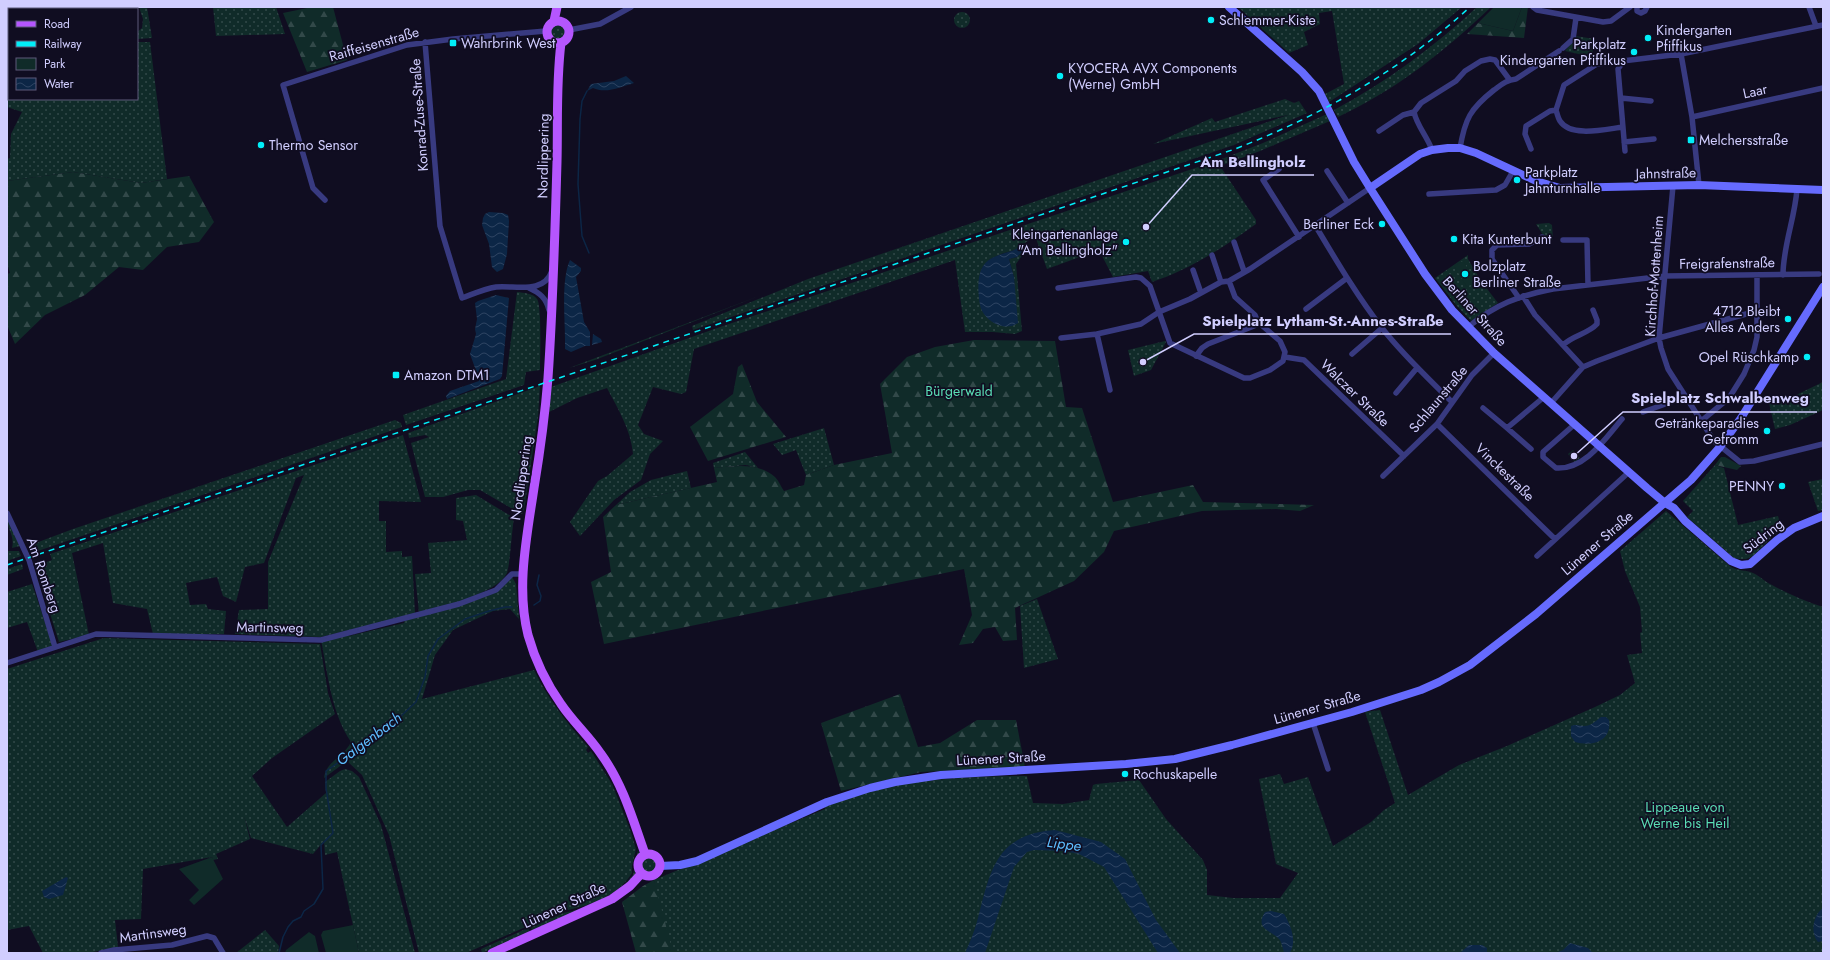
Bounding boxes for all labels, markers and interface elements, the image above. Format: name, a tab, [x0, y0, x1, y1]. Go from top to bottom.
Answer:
legend	[8, 8, 138, 100]
place label: Schlemmer-Kiste	[1219, 10, 1316, 30]
text: Road	[44, 15, 70, 33]
marker: Schlemmer-Kiste	[1206, 15, 1216, 25]
place label: Kindergarten Pfiffikus	[1656, 20, 1732, 56]
street label: Raiffeisenstraße	[327, 22, 421, 66]
place label: Wahrbrink West	[461, 33, 556, 53]
marker: Kindergarten Pfiffikus	[1643, 33, 1653, 43]
place label: Parkplatz Kindergarten Pfiffikus	[1500, 34, 1627, 70]
text: Railway	[44, 35, 82, 53]
marker: Wahrbrink West	[448, 38, 458, 48]
marker: Parkplatz Kindergarten Pfiffikus	[1629, 47, 1639, 57]
text: Park	[44, 55, 66, 73]
street label: Konrad-Zuse-Straße	[405, 58, 433, 172]
place label: KYOCERA AVX Components (Werne) GmbH	[1068, 58, 1237, 94]
marker: KYOCERA AVX Components (Werne) GmbH	[1055, 71, 1065, 81]
text: Water	[44, 75, 75, 93]
street label: Laar	[1741, 79, 1769, 103]
street label: Nordlippering	[532, 113, 554, 199]
place label: Melchersstraße	[1699, 130, 1788, 150]
place label: Thermo Sensor	[269, 135, 358, 155]
marker: Melchersstraße	[1686, 135, 1696, 145]
marker: Thermo Sensor	[256, 140, 266, 150]
callout: Am Bellingholz	[1192, 148, 1314, 175]
text: Am Bellingholz	[1199, 151, 1306, 173]
place label: Parkplatz Jahnturnhalle	[1523, 162, 1600, 198]
street label: Jahnstraße	[1634, 162, 1696, 184]
marker: Parkplatz Jahnturnhalle	[1512, 175, 1522, 185]
place label: Berliner Eck	[1303, 214, 1375, 234]
street label: Kirchhof-Mottenheim	[1640, 215, 1668, 337]
marker: Berliner Eck	[1377, 219, 1387, 229]
place label: Kleingartenanlage "Am Bellingholz"	[1012, 224, 1118, 260]
place label: Kita Kunterbunt	[1462, 229, 1552, 249]
marker: Kita Kunterbunt	[1449, 234, 1459, 244]
marker: Kleingartenanlage "Am Bellingholz"	[1121, 237, 1131, 247]
street label: Freigrafenstraße	[1679, 252, 1775, 274]
place label: Bolzplatz Berliner Straße	[1473, 256, 1561, 292]
marker: Bolzplatz Berliner Straße	[1460, 269, 1470, 279]
street label: Berliner Straße	[1438, 272, 1512, 350]
place label: 4712 Bleibt Alles Anders	[1705, 301, 1781, 337]
callout: Spielplatz Lytham-St.-Annes-Straße	[1194, 307, 1451, 334]
text: Spielplatz Lytham-St.-Annes-Straße	[1202, 310, 1444, 332]
marker: 4712 Bleibt Alles Anders	[1783, 314, 1793, 324]
place label: Opel Rüschkamp	[1699, 347, 1799, 367]
marker: Opel Rüschkamp	[1802, 352, 1812, 362]
street label: Walczer Straße	[1316, 355, 1394, 431]
street label: Schlaunstraße	[1404, 361, 1472, 437]
place label: Amazon DTM1	[404, 365, 490, 385]
marker: Amazon DTM1	[391, 370, 401, 380]
park label: Bürgerwald	[925, 381, 993, 401]
callout: Spielplatz Schwalbenweg	[1623, 385, 1817, 412]
text: Spielplatz Schwalbenweg	[1631, 387, 1809, 409]
place label: Getränkeparadies Gefromm	[1655, 413, 1759, 449]
marker: Getränkeparadies Gefromm	[1762, 426, 1772, 436]
street label: Nordlippering	[505, 434, 537, 522]
street label: Vinckestraße	[1471, 438, 1539, 506]
place label: PENNY	[1729, 476, 1774, 496]
marker: PENNY	[1777, 481, 1787, 491]
street label: Lünener Straße	[1557, 506, 1637, 580]
street label: Südring	[1738, 514, 1788, 558]
street label: Am Romberg	[22, 535, 66, 615]
street label: Martinsweg	[236, 616, 304, 638]
street label: Lünener Straße	[1271, 685, 1363, 729]
water label: Galgenbach	[331, 707, 407, 771]
street label: Lünener Straße	[956, 746, 1046, 770]
place label: Rochuskapelle	[1133, 764, 1217, 784]
marker: Rochuskapelle	[1120, 769, 1130, 779]
park label: Lippeaue von Werne bis Heil	[1640, 797, 1730, 833]
water label: Lippe	[1046, 831, 1083, 857]
street label: Lünener Straße	[519, 877, 609, 933]
street label: Martinsweg	[118, 918, 188, 948]

